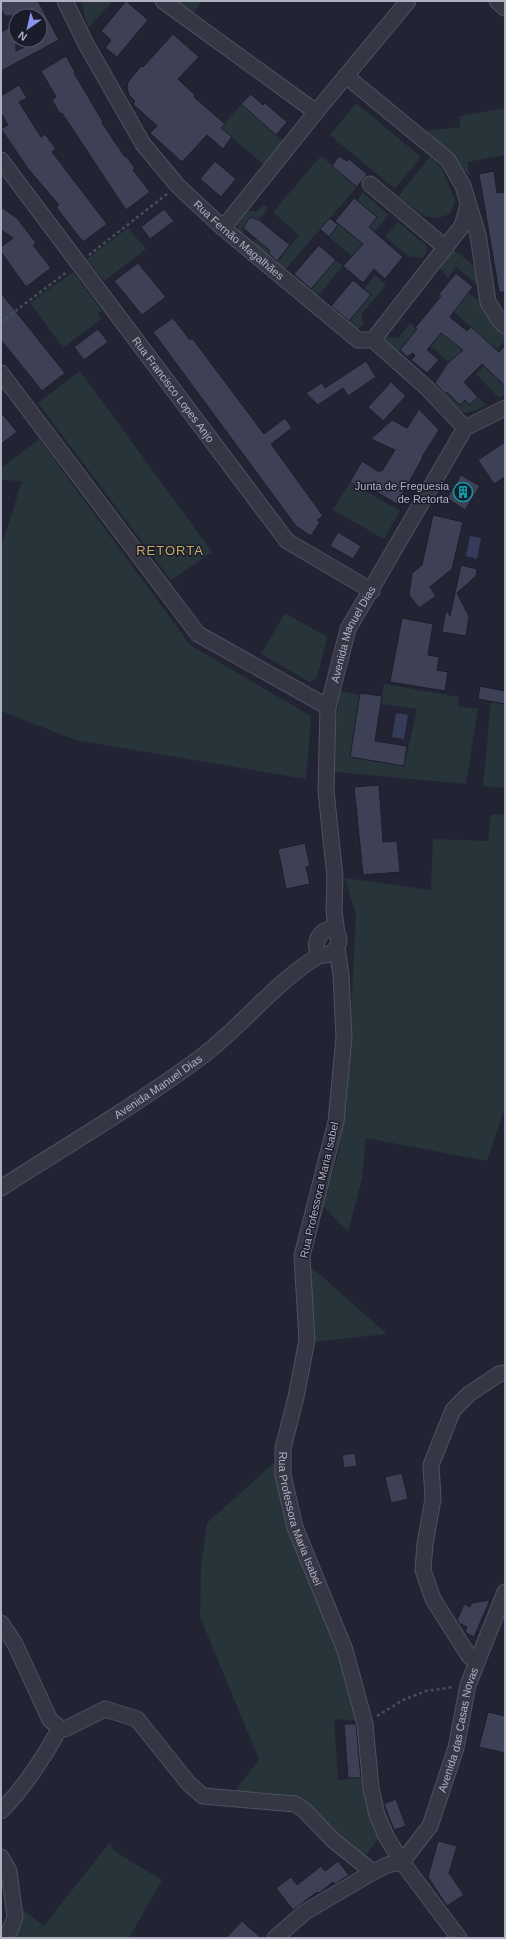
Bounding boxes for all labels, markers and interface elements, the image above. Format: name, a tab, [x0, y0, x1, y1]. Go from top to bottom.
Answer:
north arrow	[8, 8, 48, 48]
text: N	[16, 29, 29, 43]
street label: Rua Fernão Magalhães	[191, 198, 287, 282]
street label: Rua Francisco Lopes Anjo	[130, 335, 217, 445]
place label: Junta de Freguesia de Retorta	[355, 480, 450, 505]
building icon: Junta de Freguesia de Retorta	[452, 481, 474, 503]
district label: RETORTA	[136, 543, 204, 558]
street label: Avenida Manuel Dias	[328, 583, 378, 684]
street label: Avenida Manuel Dias	[112, 1052, 205, 1121]
street label: Rua Professora Maria Isabel	[297, 1121, 341, 1259]
street label: Rua Professora Maria Isabel	[277, 1451, 324, 1587]
street label: Avenida das Casas Novas	[436, 1665, 481, 1794]

